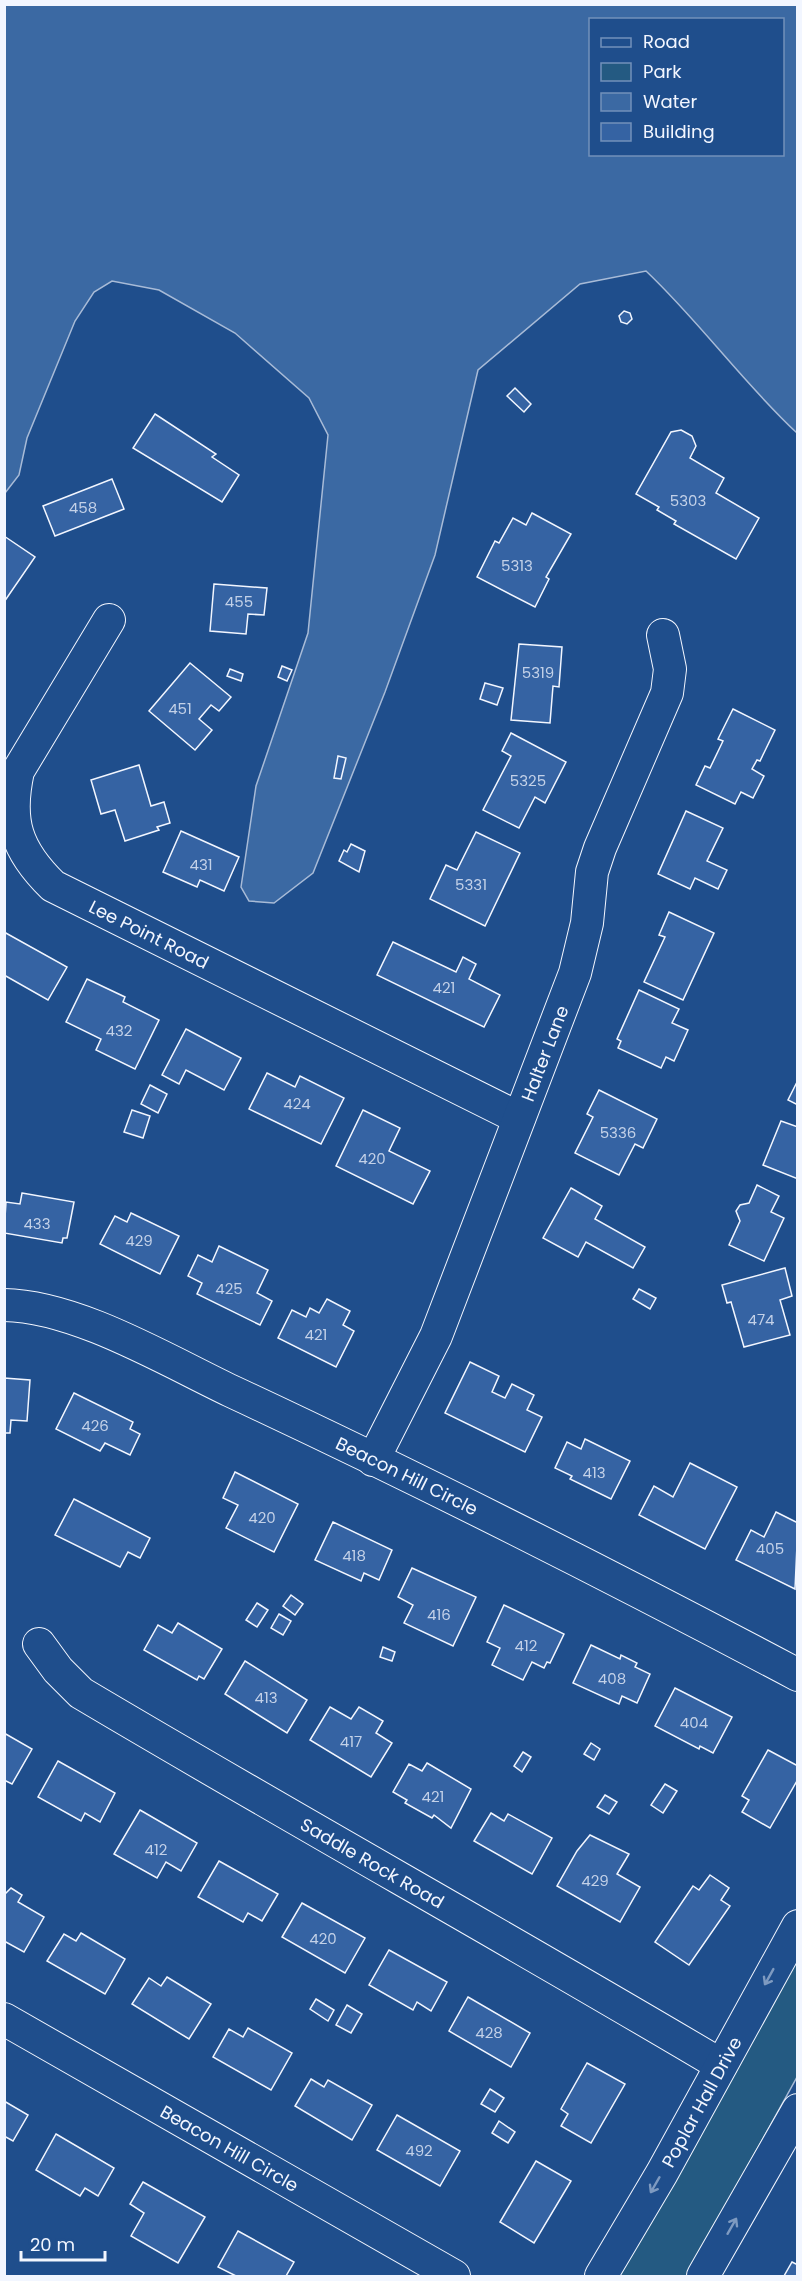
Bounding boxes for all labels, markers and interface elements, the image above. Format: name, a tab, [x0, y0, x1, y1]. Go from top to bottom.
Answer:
legend	[589, 18, 784, 156]
text: Road	[643, 29, 690, 54]
text: Park	[643, 59, 682, 84]
text: Water	[643, 89, 697, 114]
text: Building	[643, 119, 715, 144]
house number: 5303	[670, 490, 706, 511]
house number: 458	[69, 497, 97, 518]
house number: 5313	[501, 555, 533, 576]
house number: 455	[225, 591, 253, 612]
house number: 5319	[522, 662, 554, 683]
house number: 451	[168, 698, 192, 719]
house number: 5325	[510, 770, 546, 791]
house number: 431	[189, 854, 213, 875]
house number: 5331	[455, 874, 487, 895]
street label: Lee Point Road	[85, 893, 213, 974]
house number: 421	[433, 977, 455, 998]
street label: Halter Lane	[515, 1001, 574, 1105]
house number: 432	[106, 1020, 132, 1041]
house number: 424	[283, 1093, 311, 1114]
house number: 5336	[600, 1122, 636, 1143]
house number: 420	[358, 1148, 386, 1169]
house number: 433	[23, 1213, 51, 1234]
house number: 429	[125, 1230, 153, 1251]
house number: 425	[215, 1278, 243, 1299]
house number: 474	[747, 1309, 775, 1330]
house number: 421	[305, 1324, 327, 1345]
house number: 426	[81, 1415, 109, 1436]
street label: Beacon Hill Circle	[332, 1430, 483, 1521]
house number: 413	[582, 1462, 606, 1483]
house number: 420	[248, 1507, 276, 1528]
house number: 405	[756, 1538, 784, 1559]
house number: 418	[342, 1545, 366, 1566]
house number: 416	[427, 1604, 451, 1625]
house number: 412	[515, 1635, 537, 1656]
house number: 408	[598, 1668, 626, 1689]
house number: 413	[254, 1687, 278, 1708]
house number: 404	[680, 1712, 708, 1733]
house number: 417	[340, 1731, 362, 1752]
house number: 421	[422, 1786, 444, 1807]
street label: Saddle Rock Road	[296, 1811, 449, 1914]
house number: 412	[145, 1839, 167, 1860]
house number: 429	[581, 1870, 609, 1891]
house number: 420	[309, 1928, 337, 1949]
one-way arrow	[763, 1968, 775, 1985]
house number: 428	[475, 2022, 503, 2043]
street label: Poplar Hall Drive	[655, 2032, 747, 2172]
street label: Beacon Hill Circle	[156, 2099, 303, 2197]
house number: 492	[405, 2140, 433, 2161]
one-way arrow	[649, 2176, 661, 2193]
one-way arrow	[726, 2218, 738, 2235]
scale bar	[21, 2224, 105, 2262]
text: 20 m	[30, 2232, 75, 2257]

